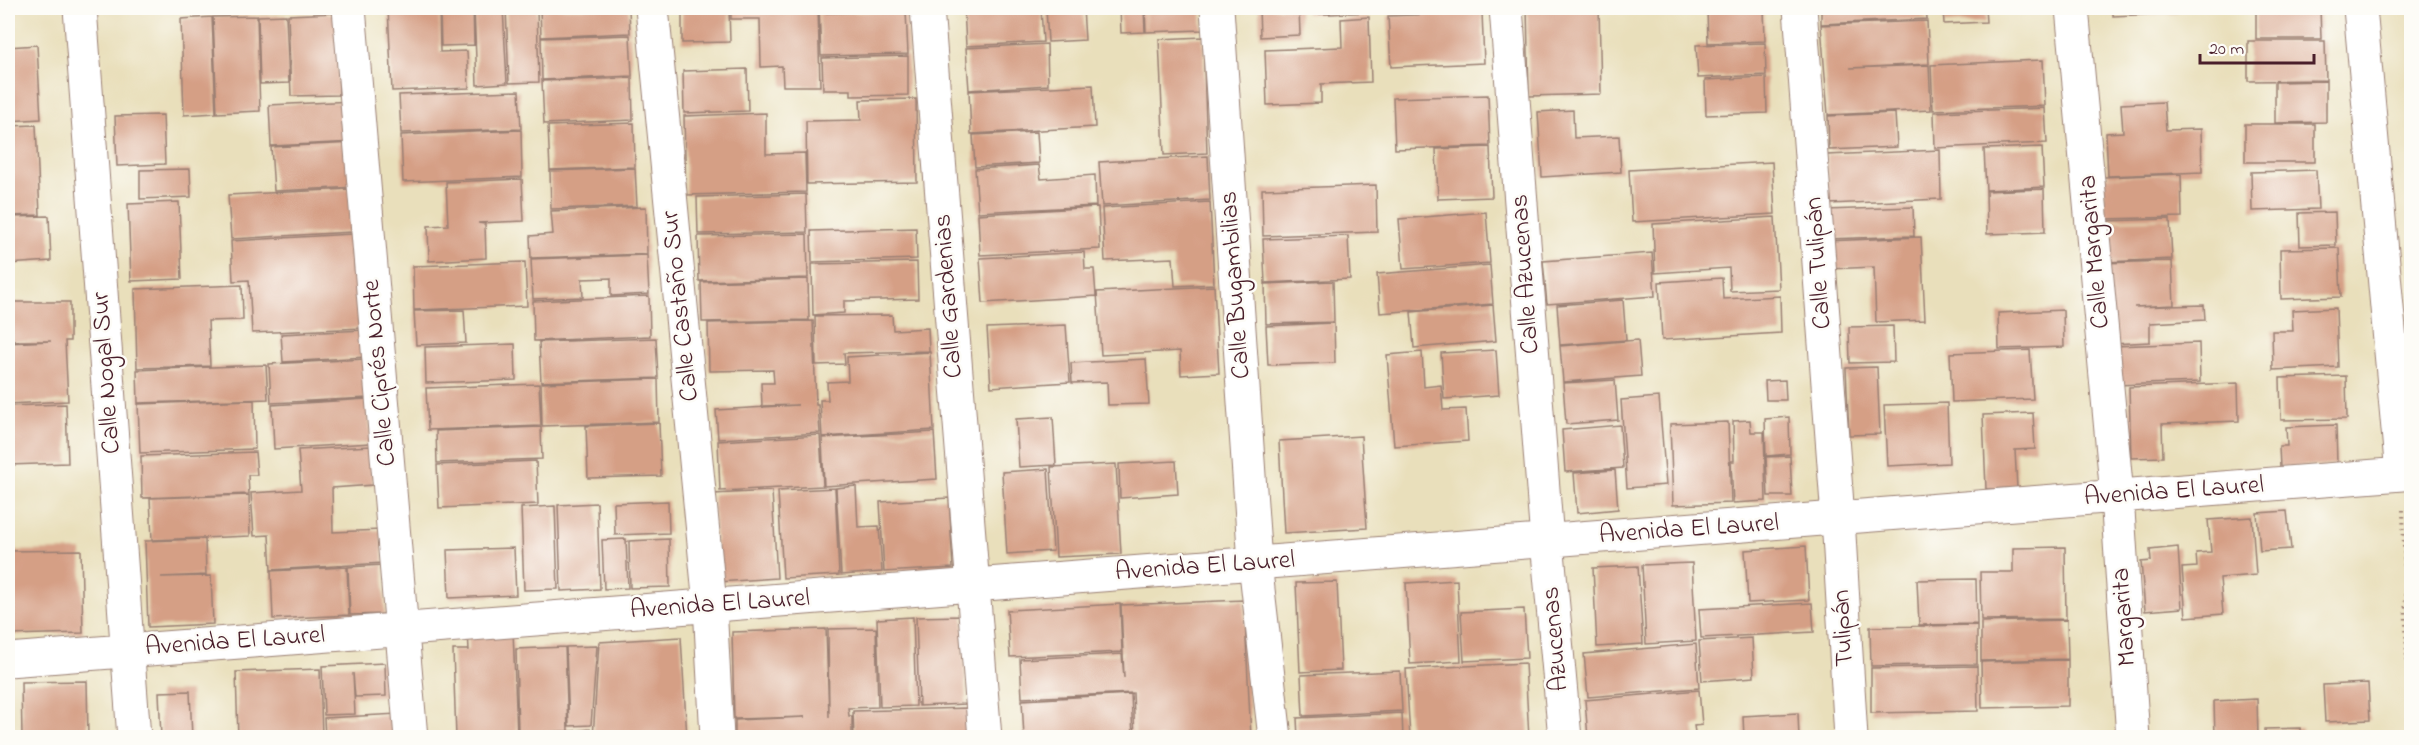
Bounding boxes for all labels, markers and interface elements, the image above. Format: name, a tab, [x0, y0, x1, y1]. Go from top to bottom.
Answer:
scale bar	[2200, 27, 2314, 65]
text: 20 m	[2209, 37, 2244, 63]
street label: Calle Margarita	[2069, 173, 2121, 331]
street label: Calle Bugambilias	[1210, 190, 1262, 380]
street label: Calle Azucenas	[1501, 193, 1551, 355]
street label: Calle Tulipán	[1795, 196, 1843, 330]
street label: Calle Castaño Sur	[652, 208, 710, 403]
street label: Calle Gardenias	[924, 213, 974, 379]
street label: Calle Ciprés Norte	[353, 278, 407, 468]
street label: Calle Nogal Sur	[82, 290, 132, 455]
street label: Avenida El Laurel	[2083, 467, 2265, 517]
street label: Avenida El Laurel	[1598, 505, 1780, 555]
street label: Avenida El Laurel	[1114, 542, 1296, 592]
street label: Margarita	[2103, 566, 2147, 668]
street label: Avenida El Laurel	[629, 580, 811, 630]
street label: Azucenas	[1532, 585, 1580, 693]
street label: Tulipán	[1823, 588, 1865, 668]
street label: Avenida El Laurel	[144, 617, 326, 667]

